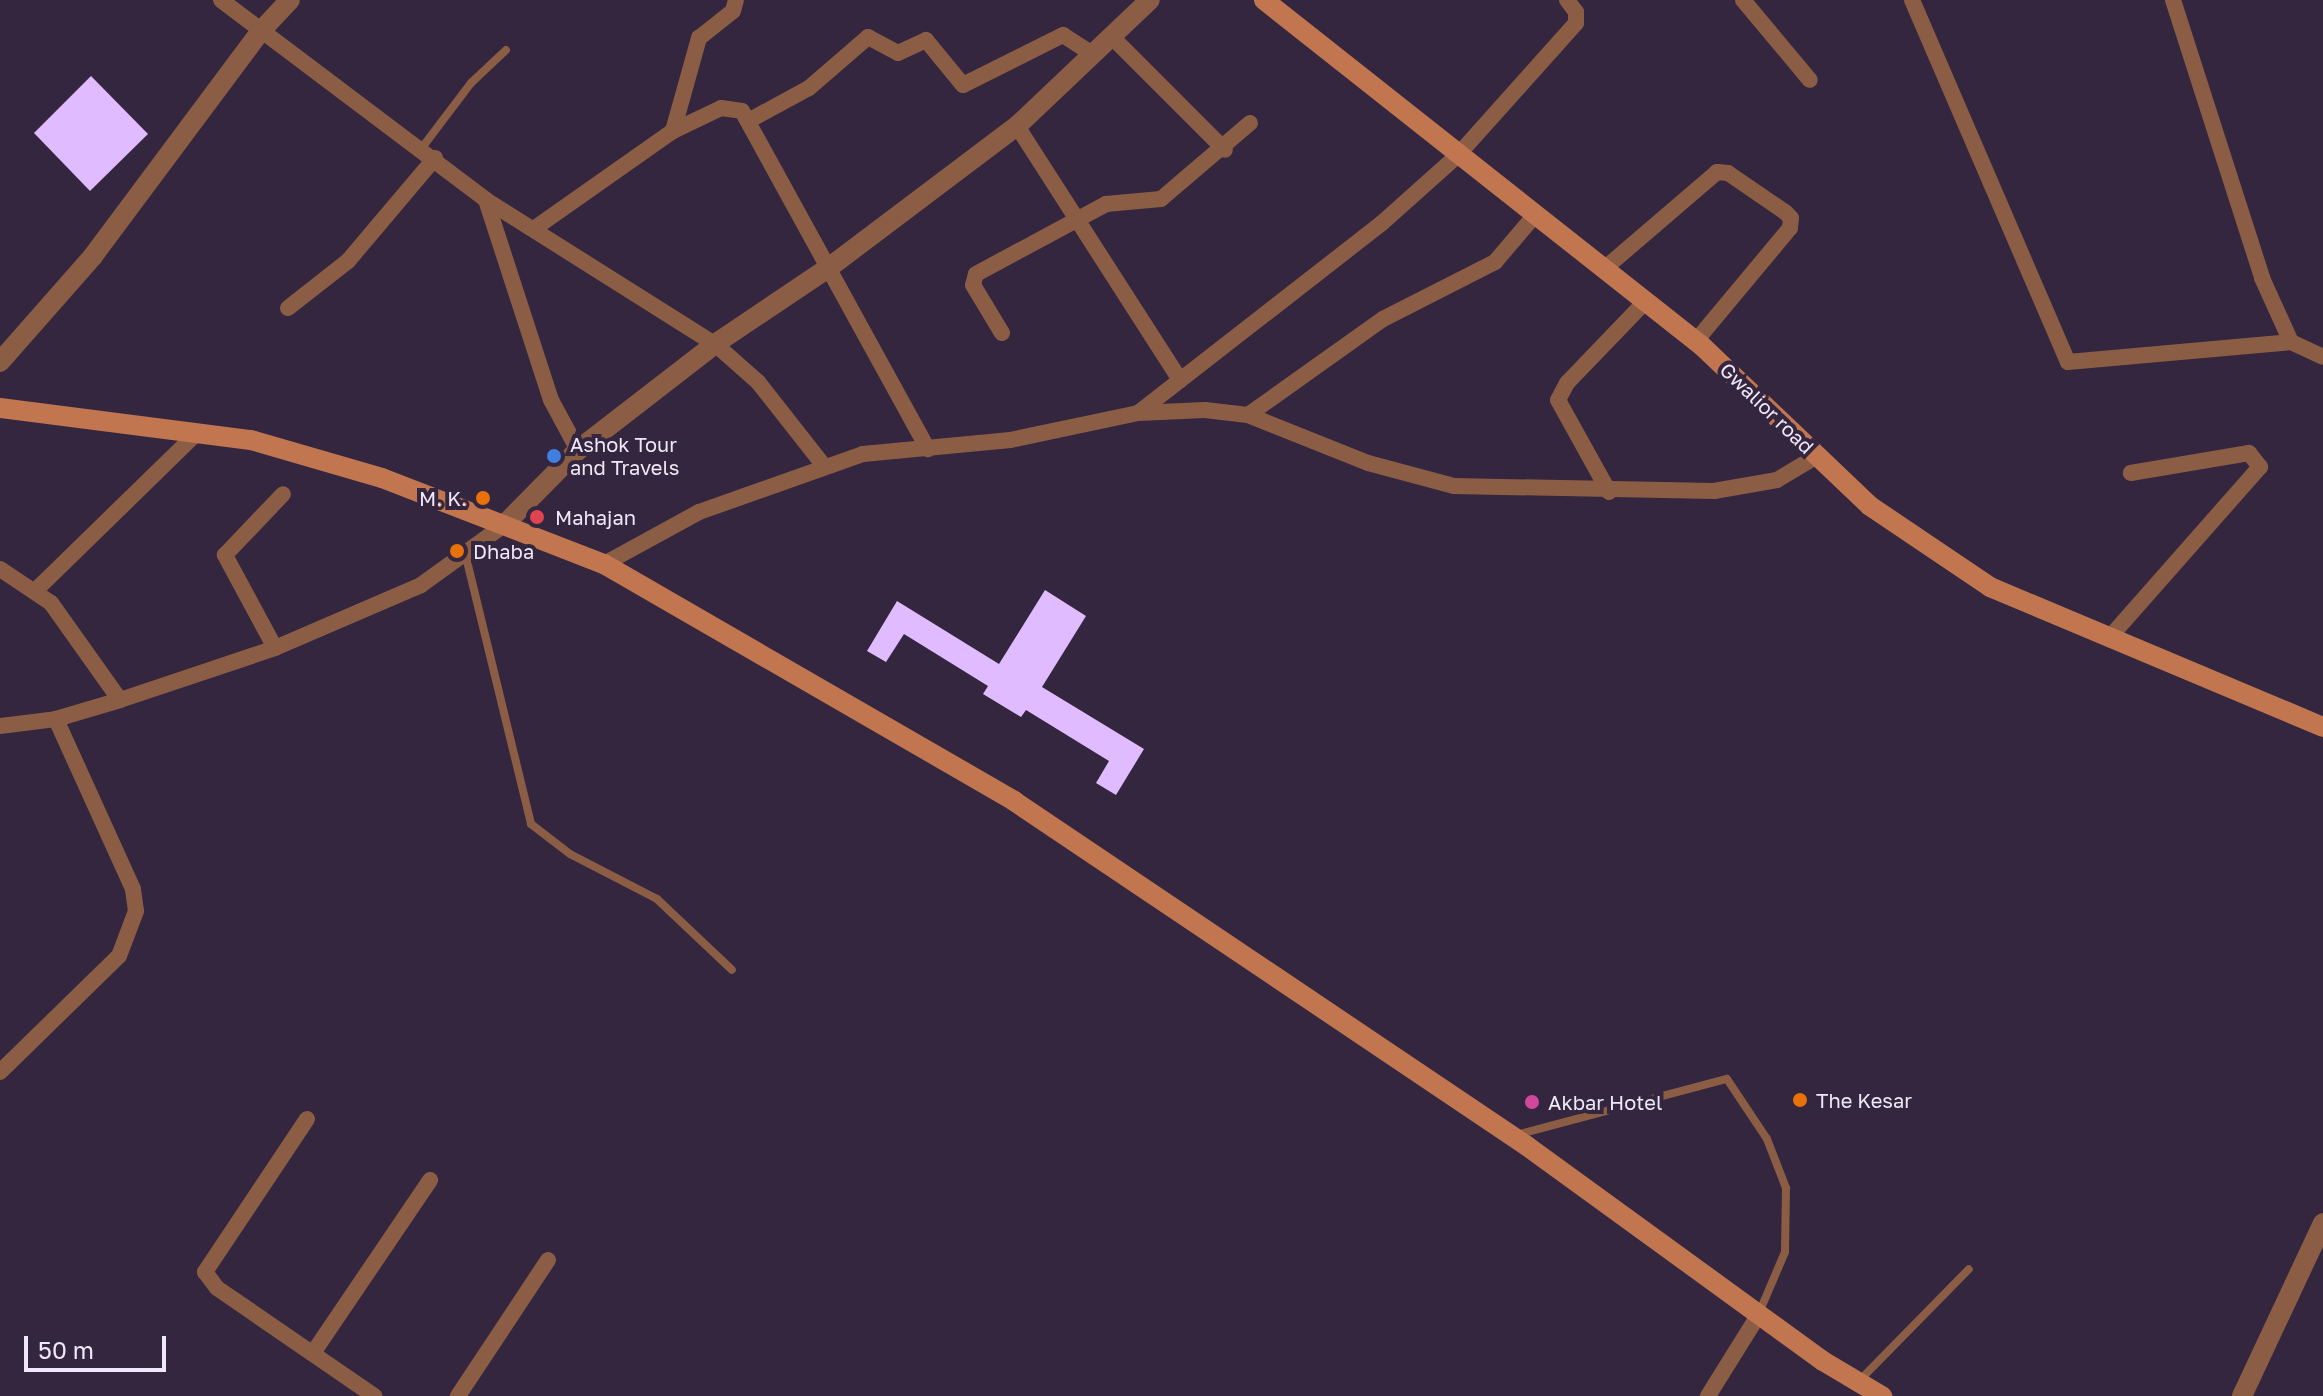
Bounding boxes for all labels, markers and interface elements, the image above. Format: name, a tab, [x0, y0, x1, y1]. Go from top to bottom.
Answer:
street label: Gwalior road	[1715, 357, 1819, 459]
place label: Ashok Tour and Travels	[570, 432, 679, 479]
marker: Ashok Tour and Travels	[545, 447, 563, 465]
place label: M. K.	[419, 486, 467, 510]
marker: M. K.	[474, 489, 492, 507]
place label: Mahajan	[555, 505, 636, 529]
marker: Mahajan	[526, 506, 548, 528]
place label: Dhaba	[473, 539, 534, 563]
marker: Dhaba	[448, 542, 466, 560]
place label: The Kesar	[1816, 1088, 1912, 1112]
place label: Akbar Hotel	[1548, 1090, 1662, 1114]
marker: The Kesar	[1791, 1091, 1809, 1109]
marker: Akbar Hotel	[1523, 1093, 1541, 1111]
scale bar	[28, 1320, 170, 1370]
text: 50 m	[38, 1335, 94, 1364]

